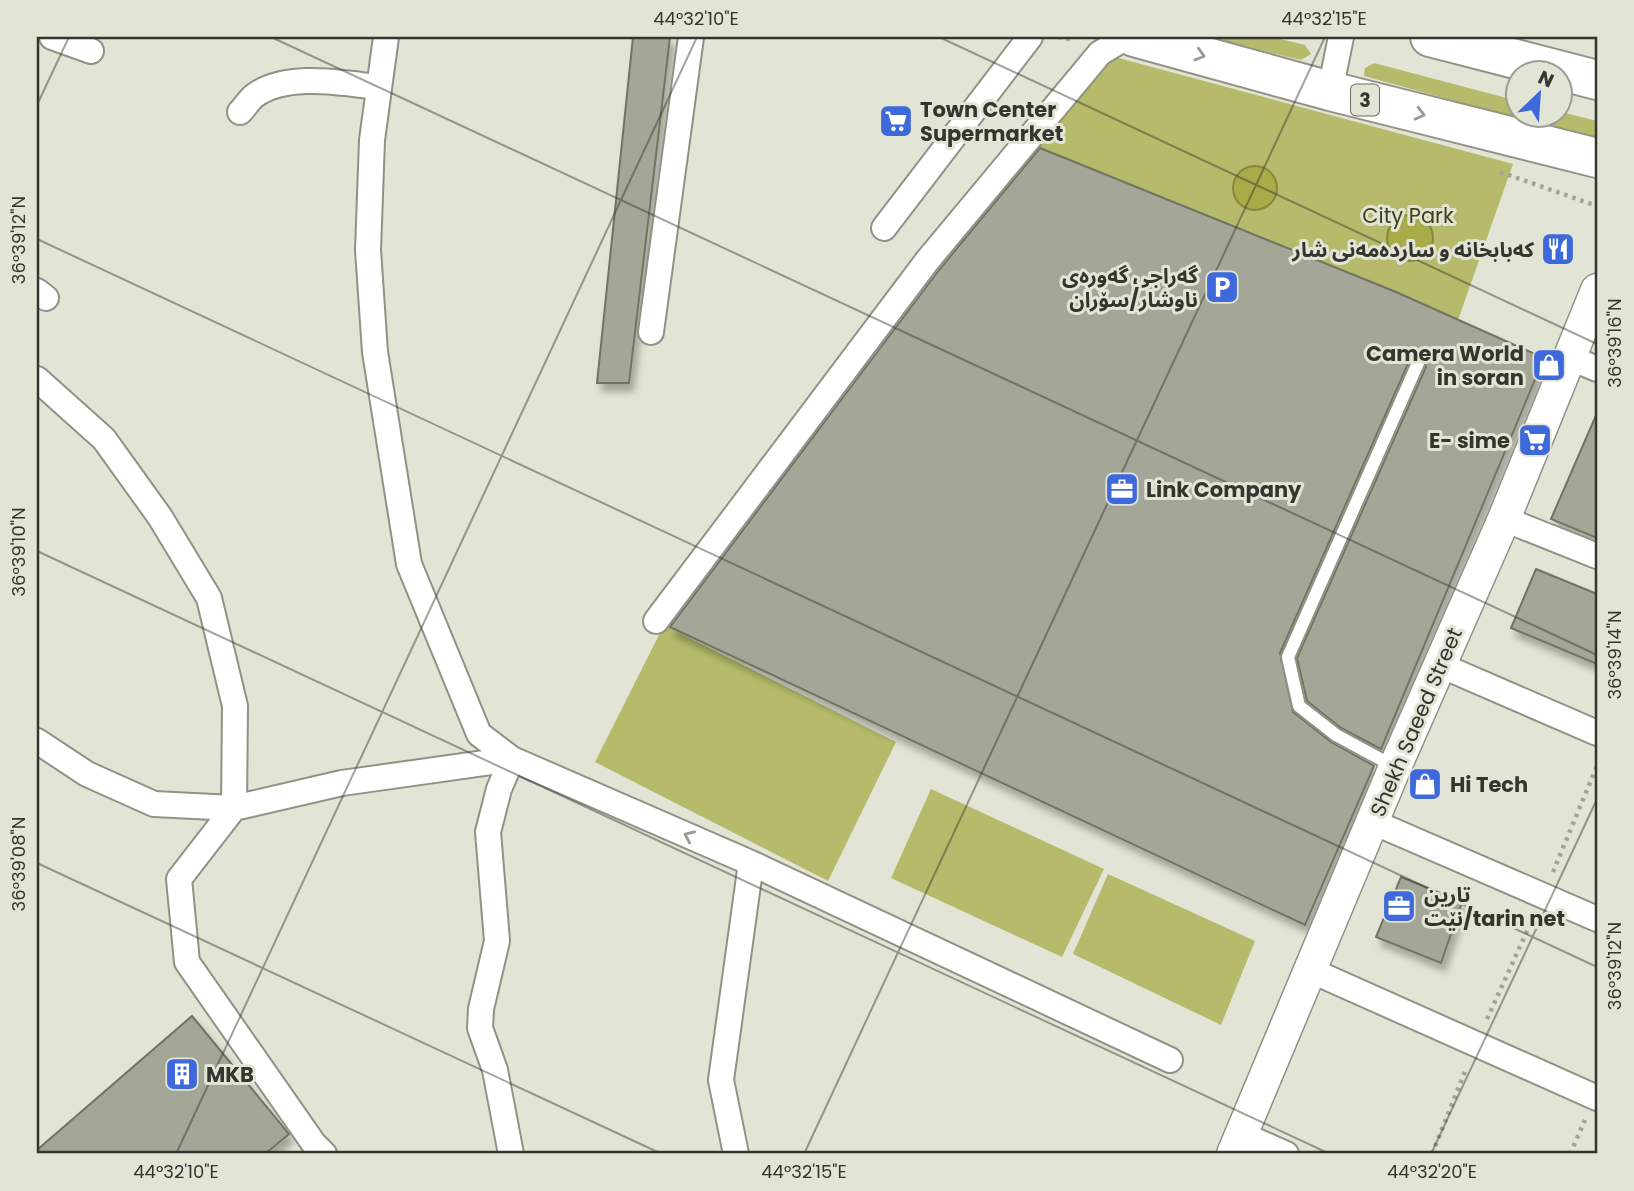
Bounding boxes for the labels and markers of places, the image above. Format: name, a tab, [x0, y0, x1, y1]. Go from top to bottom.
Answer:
place label: Town Center Supermarket	[920, 95, 1063, 148]
supermarket icon: Town Center Supermarket	[877, 102, 915, 140]
restaurant icon: کەبابخانە و ساردەمەنی شار	[1539, 230, 1577, 268]
place label: کەبابخانە و ساردەمەنی شار	[1291, 235, 1534, 264]
place label: گەراجی گەورەی ناوشار/سۆران	[1062, 261, 1198, 314]
parking icon: گەراجی گەورەی ناوشار/سۆران	[1203, 268, 1241, 306]
place label: Camera World in soran	[1366, 339, 1524, 392]
shop icon: Camera World in soran	[1530, 346, 1568, 384]
supermarket icon: E- sime	[1516, 421, 1554, 459]
place label: E- sime	[1429, 426, 1510, 455]
office icon: Link Company	[1103, 470, 1141, 508]
place label: Link Company	[1146, 475, 1302, 504]
shop icon: Hi Tech	[1406, 765, 1444, 803]
place label: Hi Tech	[1450, 770, 1528, 799]
place label: تارین نێت/tarin net	[1424, 880, 1565, 933]
office icon: تارین نێت/tarin net	[1380, 887, 1418, 925]
building icon: MKB	[163, 1055, 201, 1093]
place label: MKB	[206, 1060, 254, 1089]

